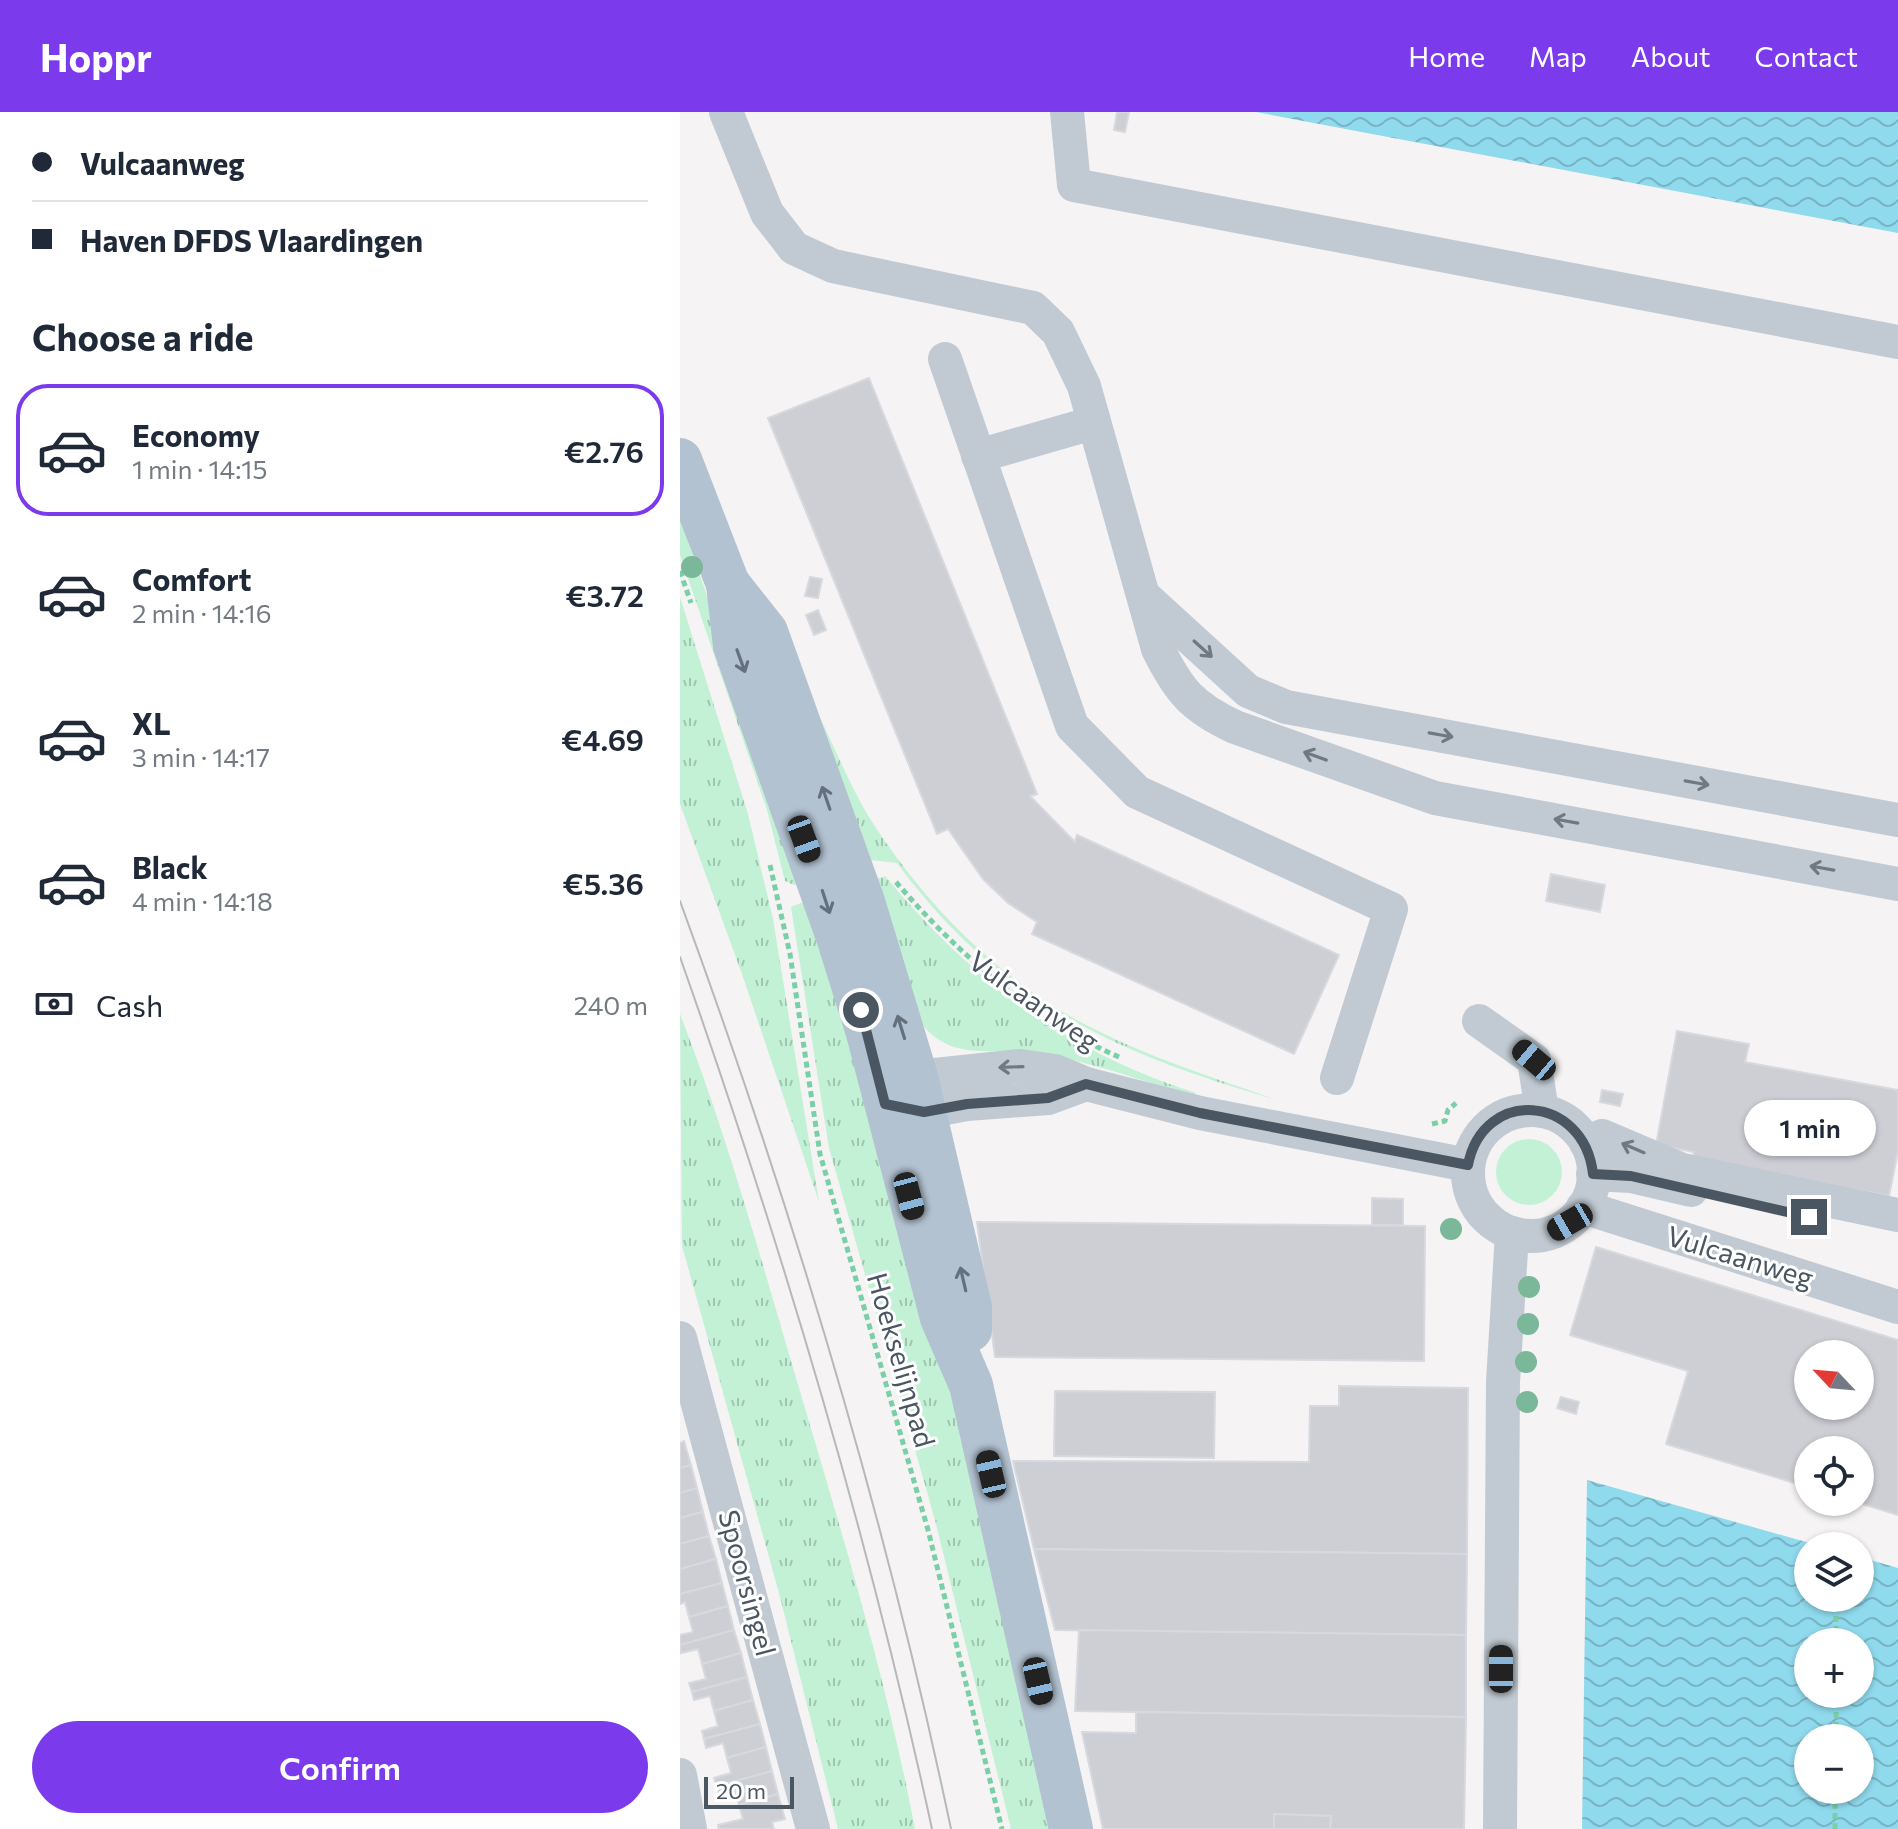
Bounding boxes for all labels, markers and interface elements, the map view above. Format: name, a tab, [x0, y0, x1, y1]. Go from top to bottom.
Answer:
text: Hoppr	[40, 33, 152, 80]
text: Home	[1408, 39, 1485, 73]
text: Map	[1529, 39, 1587, 73]
text: About	[1631, 39, 1711, 73]
text: Contact	[1755, 39, 1858, 73]
text: Vulcaanweg	[80, 144, 245, 181]
text: Haven DFDS Vlaardingen	[80, 221, 423, 258]
text: Choose a ride	[32, 314, 253, 358]
icon: car	[36, 414, 108, 486]
text: Economy	[132, 416, 260, 453]
text: €2.76	[564, 432, 644, 469]
text: 1 min · 14:15	[132, 453, 267, 484]
icon: car	[36, 558, 108, 630]
text: Comfort	[132, 560, 251, 597]
text: €3.72	[565, 576, 644, 613]
text: 2 min · 14:16	[132, 597, 272, 628]
one-way arrow	[1193, 640, 1213, 659]
one-way arrow	[734, 648, 749, 673]
icon: car	[36, 702, 108, 774]
text: XL	[132, 704, 171, 741]
text: €4.69	[561, 720, 644, 757]
one-way arrow	[1428, 729, 1453, 744]
text: 3 min · 14:17	[132, 741, 270, 772]
one-way arrow	[1304, 748, 1328, 762]
one-way arrow	[1684, 776, 1709, 791]
one-way arrow	[818, 785, 833, 810]
car	[785, 812, 823, 866]
one-way arrow	[1554, 813, 1579, 828]
icon: car	[36, 846, 108, 918]
text: Black	[132, 848, 208, 885]
one-way arrow	[1810, 859, 1835, 874]
text: €5.36	[563, 864, 644, 901]
text: 4 min · 14:18	[132, 885, 273, 916]
one-way arrow	[820, 889, 834, 914]
street label: Vulcaanweg	[963, 943, 1106, 1057]
icon: cash	[32, 982, 76, 1026]
text: Cash	[96, 986, 163, 1023]
text: 240 m	[574, 989, 648, 1020]
route start	[843, 992, 879, 1028]
one-way arrow	[893, 1015, 908, 1041]
car	[1508, 1035, 1560, 1085]
one-way arrow	[998, 1060, 1025, 1075]
callout: 1 min	[1743, 1101, 1875, 1157]
text: 1 min	[1779, 1112, 1841, 1143]
one-way arrow	[1621, 1140, 1646, 1155]
car	[891, 1170, 927, 1222]
route end	[1791, 1199, 1827, 1235]
car	[1543, 1200, 1597, 1244]
street label: Vulcaanweg	[1663, 1218, 1818, 1294]
one-way arrow	[955, 1267, 970, 1293]
street label: Hoekselijnpad	[861, 1269, 943, 1451]
north arrow	[1794, 1340, 1874, 1420]
map controls	[1794, 1340, 1874, 1804]
button: locate	[1794, 1436, 1874, 1516]
car	[974, 1448, 1008, 1500]
street label: Spoorsingel	[712, 1506, 784, 1660]
button: layers	[1794, 1532, 1874, 1612]
button: +	[1794, 1628, 1874, 1708]
car	[1489, 1645, 1513, 1693]
car	[1021, 1655, 1055, 1707]
button: Confirm	[32, 1721, 648, 1813]
button: −	[1794, 1724, 1874, 1804]
scale bar	[704, 1773, 794, 1809]
text: 20 m	[716, 1777, 766, 1804]

